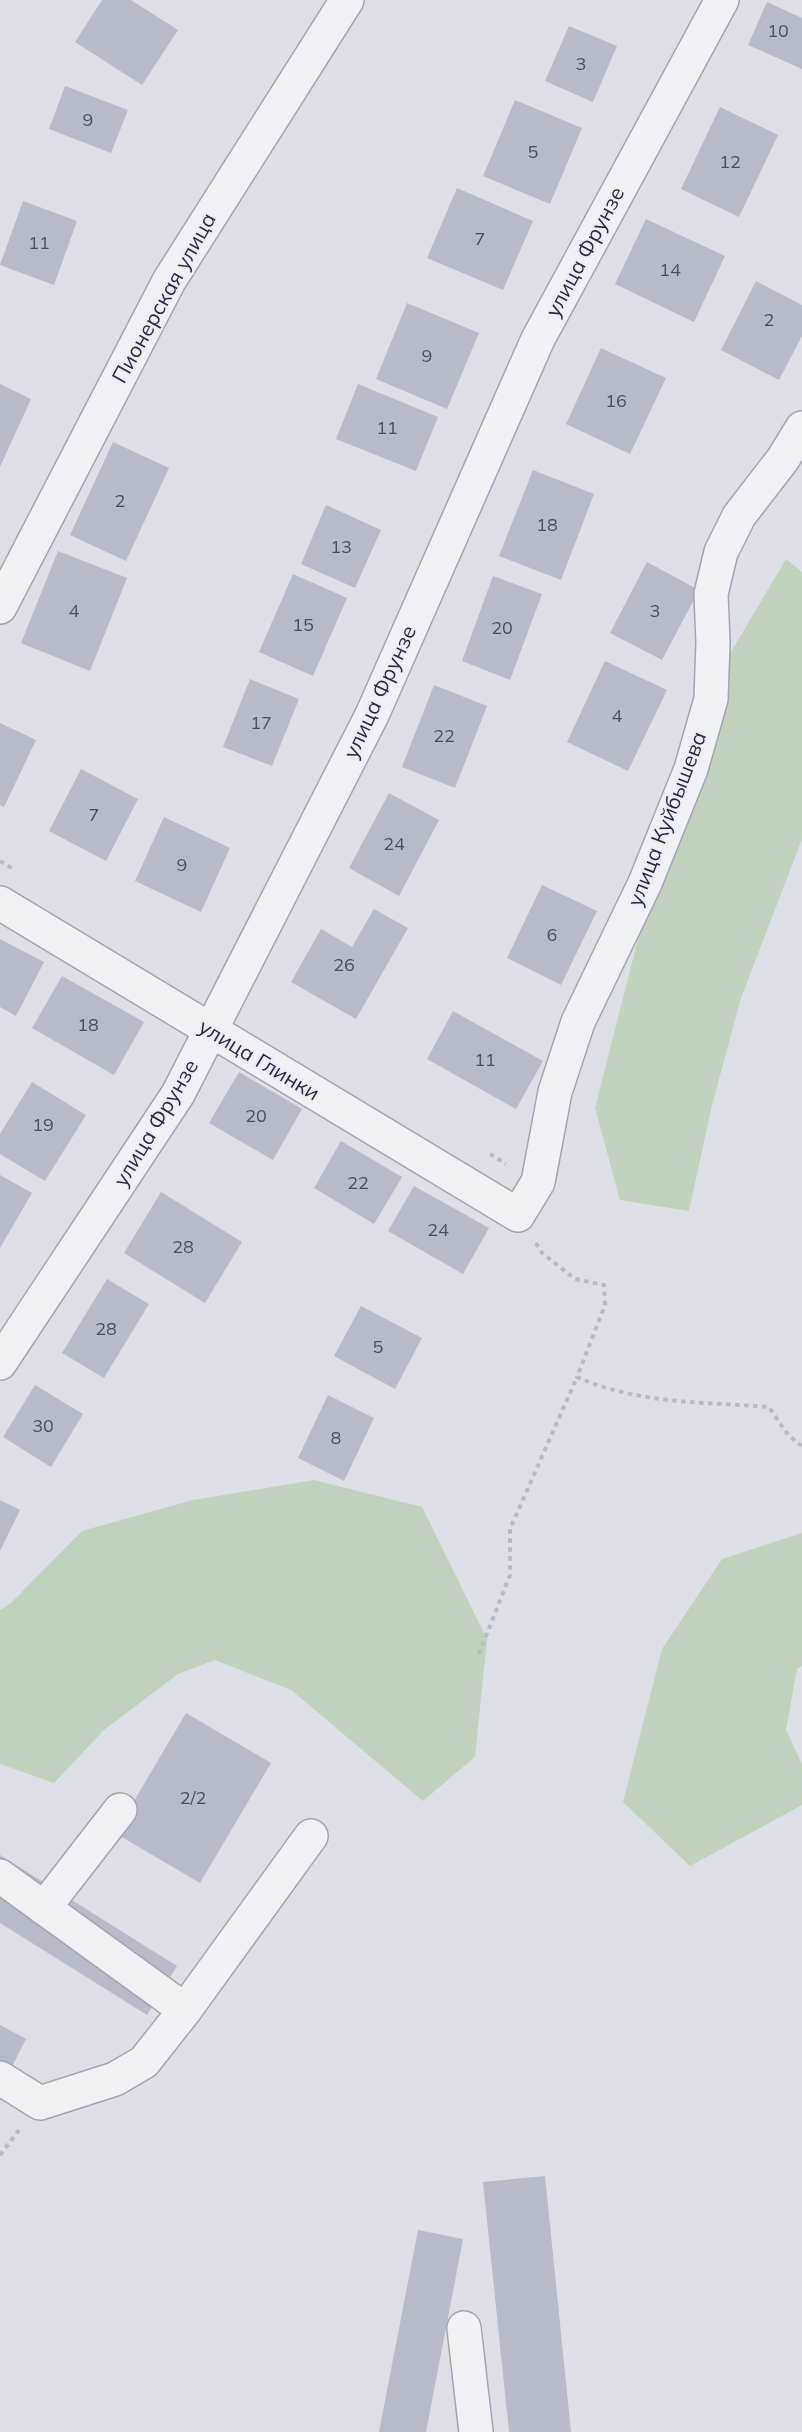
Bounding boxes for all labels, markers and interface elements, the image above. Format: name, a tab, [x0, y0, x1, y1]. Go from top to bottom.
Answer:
house number: 10	[767, 19, 789, 42]
house number: 3	[576, 52, 586, 75]
house number: 9	[83, 108, 93, 131]
house number: 5	[528, 140, 539, 163]
house number: 12	[719, 150, 741, 173]
street label: улица Фрунзе	[539, 182, 629, 321]
street label: Пионерская улица	[106, 208, 221, 387]
house number: 7	[475, 227, 485, 250]
house number: 11	[28, 231, 50, 254]
house number: 14	[659, 258, 681, 281]
house number: 2	[764, 308, 774, 331]
house number: 9	[422, 344, 432, 367]
house number: 16	[605, 389, 627, 412]
house number: 11	[376, 416, 398, 439]
house number: 2	[115, 489, 125, 512]
house number: 18	[536, 513, 558, 536]
house number: 13	[330, 535, 352, 558]
house number: 4	[69, 599, 80, 622]
house number: 3	[650, 599, 660, 622]
house number: 15	[292, 613, 314, 636]
house number: 20	[491, 616, 513, 639]
street label: улица Фрунзе	[337, 621, 421, 762]
house number: 4	[612, 704, 623, 727]
house number: 17	[250, 711, 272, 734]
house number: 22	[433, 724, 455, 747]
street label: улица Куйбышева	[621, 728, 711, 910]
house number: 7	[89, 803, 99, 826]
house number: 24	[383, 832, 405, 855]
house number: 9	[177, 853, 187, 876]
house number: 6	[547, 923, 557, 946]
house number: 26	[333, 953, 355, 976]
house number: 18	[77, 1013, 99, 1036]
street label: улица Глинки	[194, 1013, 325, 1105]
house number: 11	[474, 1048, 496, 1071]
street label: улица Фрунзе	[107, 1054, 203, 1191]
house number: 20	[245, 1104, 267, 1127]
house number: 19	[32, 1113, 54, 1136]
house number: 22	[347, 1171, 369, 1194]
house number: 24	[427, 1218, 449, 1241]
house number: 28	[172, 1235, 194, 1258]
house number: 28	[95, 1317, 117, 1340]
house number: 5	[373, 1335, 384, 1358]
house number: 30	[32, 1414, 54, 1437]
house number: 8	[331, 1426, 341, 1449]
house number: 2/2	[180, 1786, 206, 1809]

